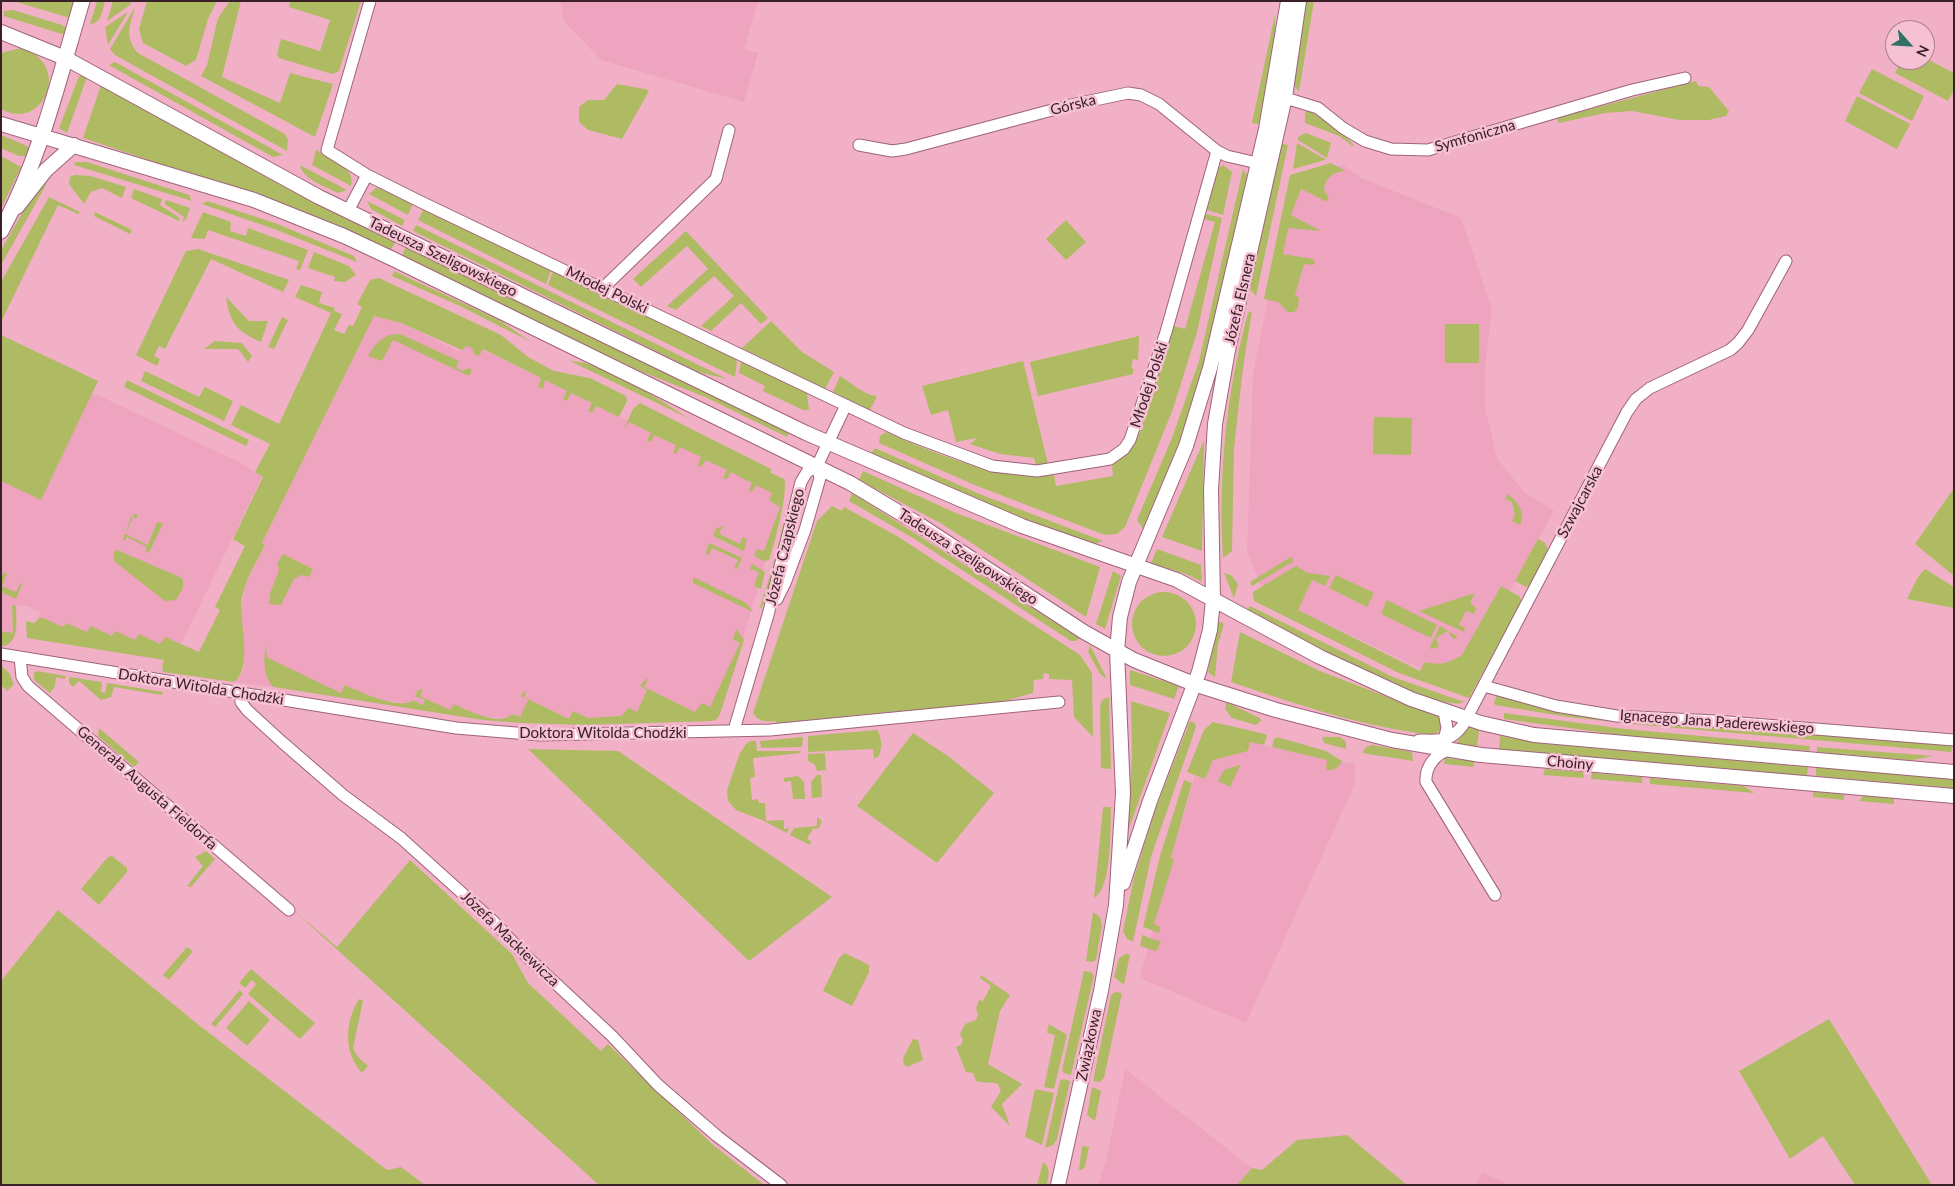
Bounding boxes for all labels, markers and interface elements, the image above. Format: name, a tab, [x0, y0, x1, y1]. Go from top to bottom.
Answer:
north arrow	[1885, 20, 1935, 70]
text: N	[1913, 43, 1933, 60]
street label: Górska	[1048, 91, 1098, 119]
street label: Symfoniczna	[1433, 116, 1517, 156]
street label: Tadeusza Szeligowskiego	[366, 213, 520, 301]
street label: Józefa Elsnera	[1221, 252, 1259, 346]
street label: Młodej Polski	[563, 262, 651, 318]
street label: Młodej Polski	[1127, 340, 1171, 430]
street label: Szwajcarska	[1554, 463, 1606, 541]
street label: Józefa Czapskiego	[762, 487, 808, 607]
street label: Tadeusza Szeligowskiego	[895, 505, 1041, 609]
street label: Doktora Witolda Chodźki	[117, 665, 285, 709]
street label: Ignacego Jana Paderewskiego	[1619, 706, 1815, 738]
street label: Generała Augusta Fieldorfa	[73, 722, 221, 854]
street label: Doktora Witolda Chodźki	[519, 724, 687, 742]
street label: Choiny	[1546, 752, 1594, 774]
street label: Józefa Mackiewicza	[457, 888, 563, 990]
street label: Związkowa	[1073, 1007, 1105, 1083]

